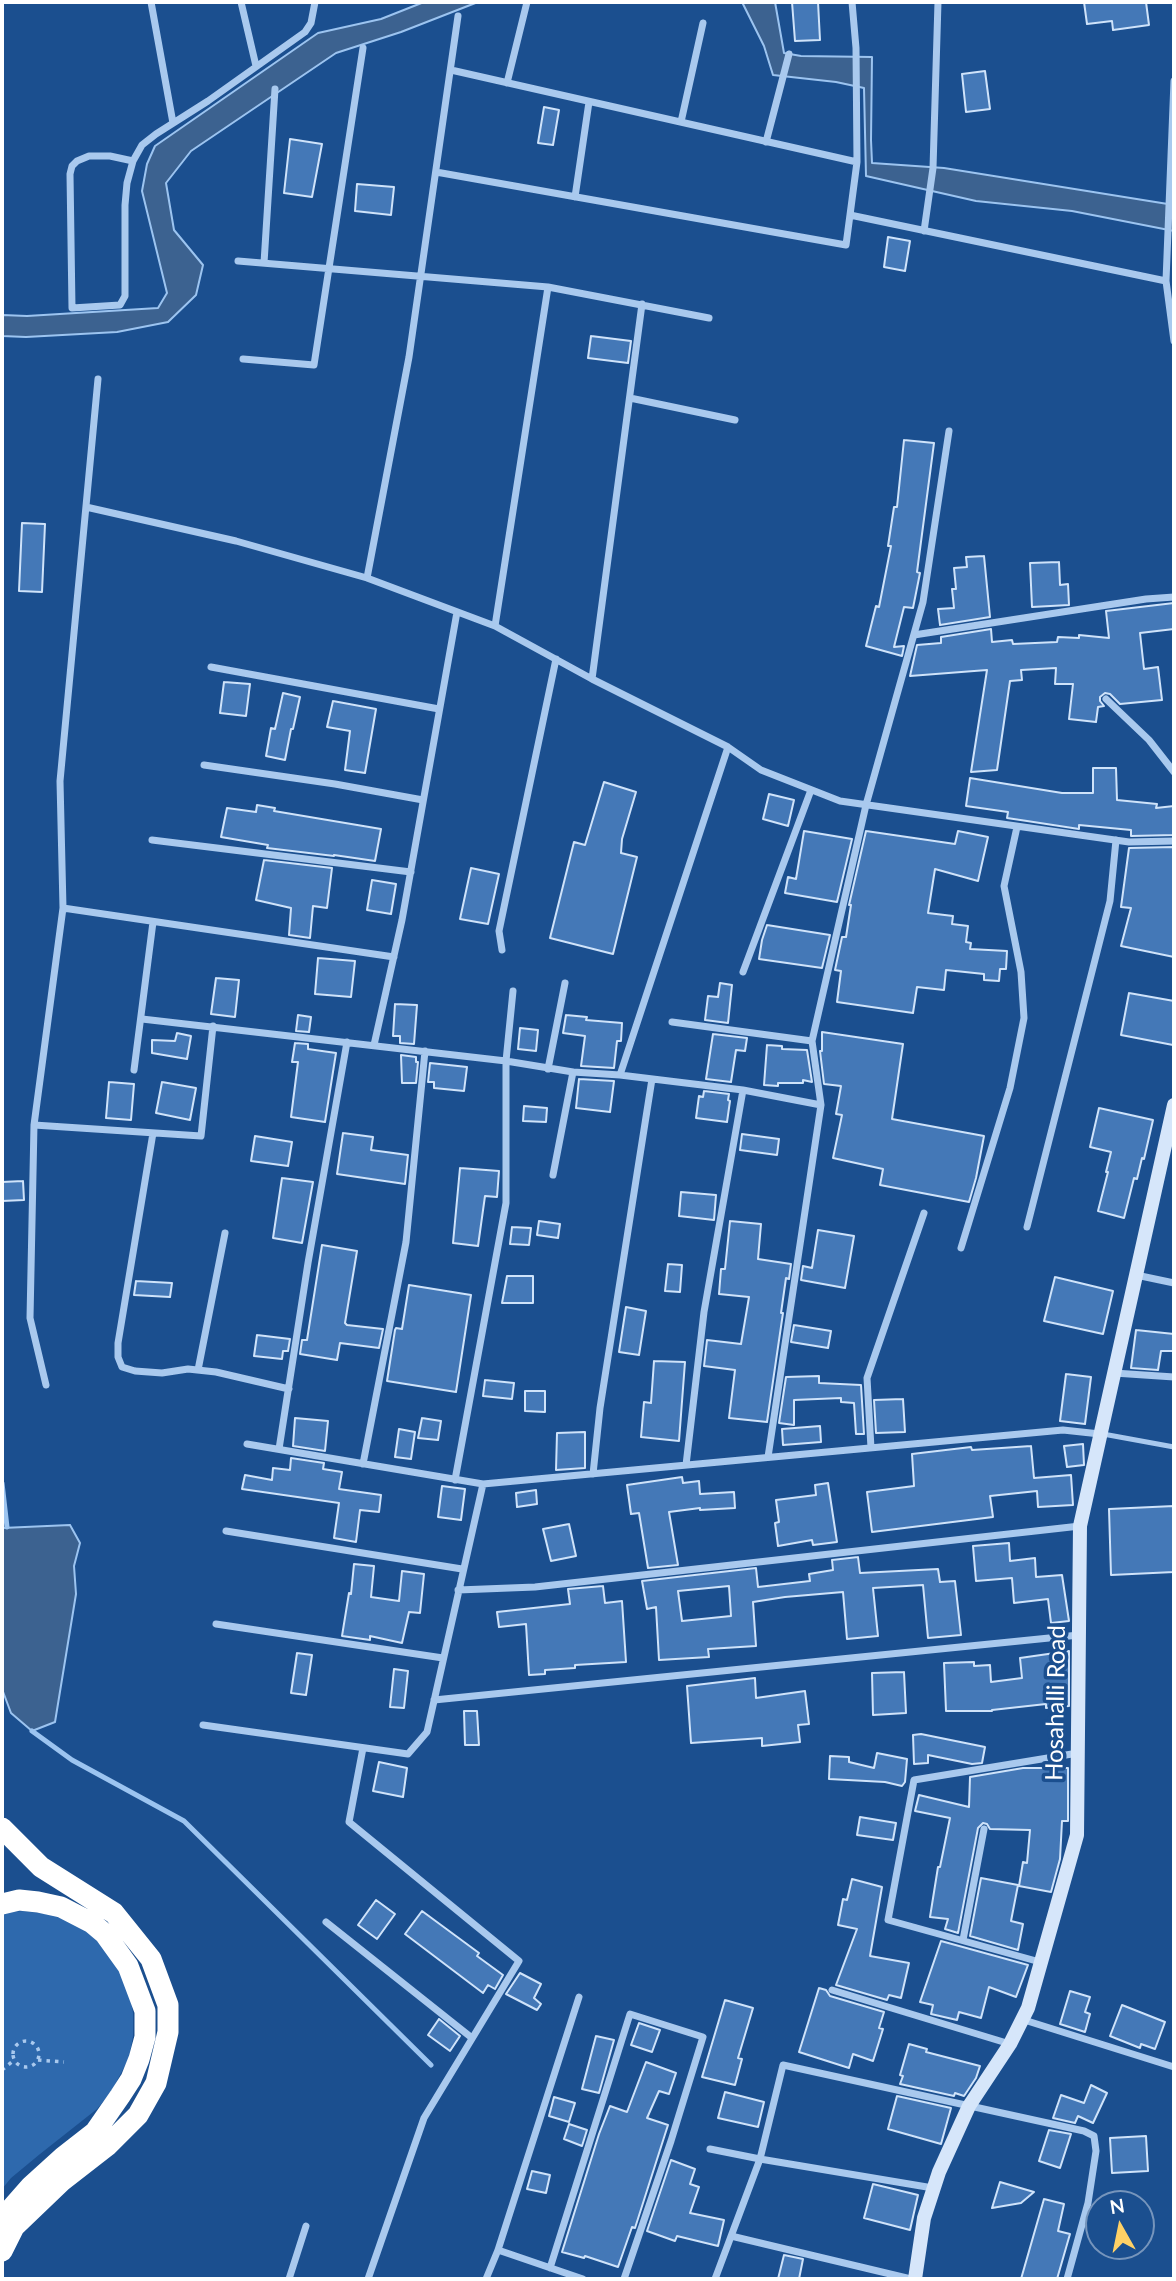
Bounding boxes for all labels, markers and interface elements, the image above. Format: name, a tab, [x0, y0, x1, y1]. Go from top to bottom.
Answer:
street label: Hosahalli Road	[1040, 1625, 1072, 1781]
north arrow	[1085, 2190, 1155, 2260]
text: N	[1108, 2193, 1126, 2218]

